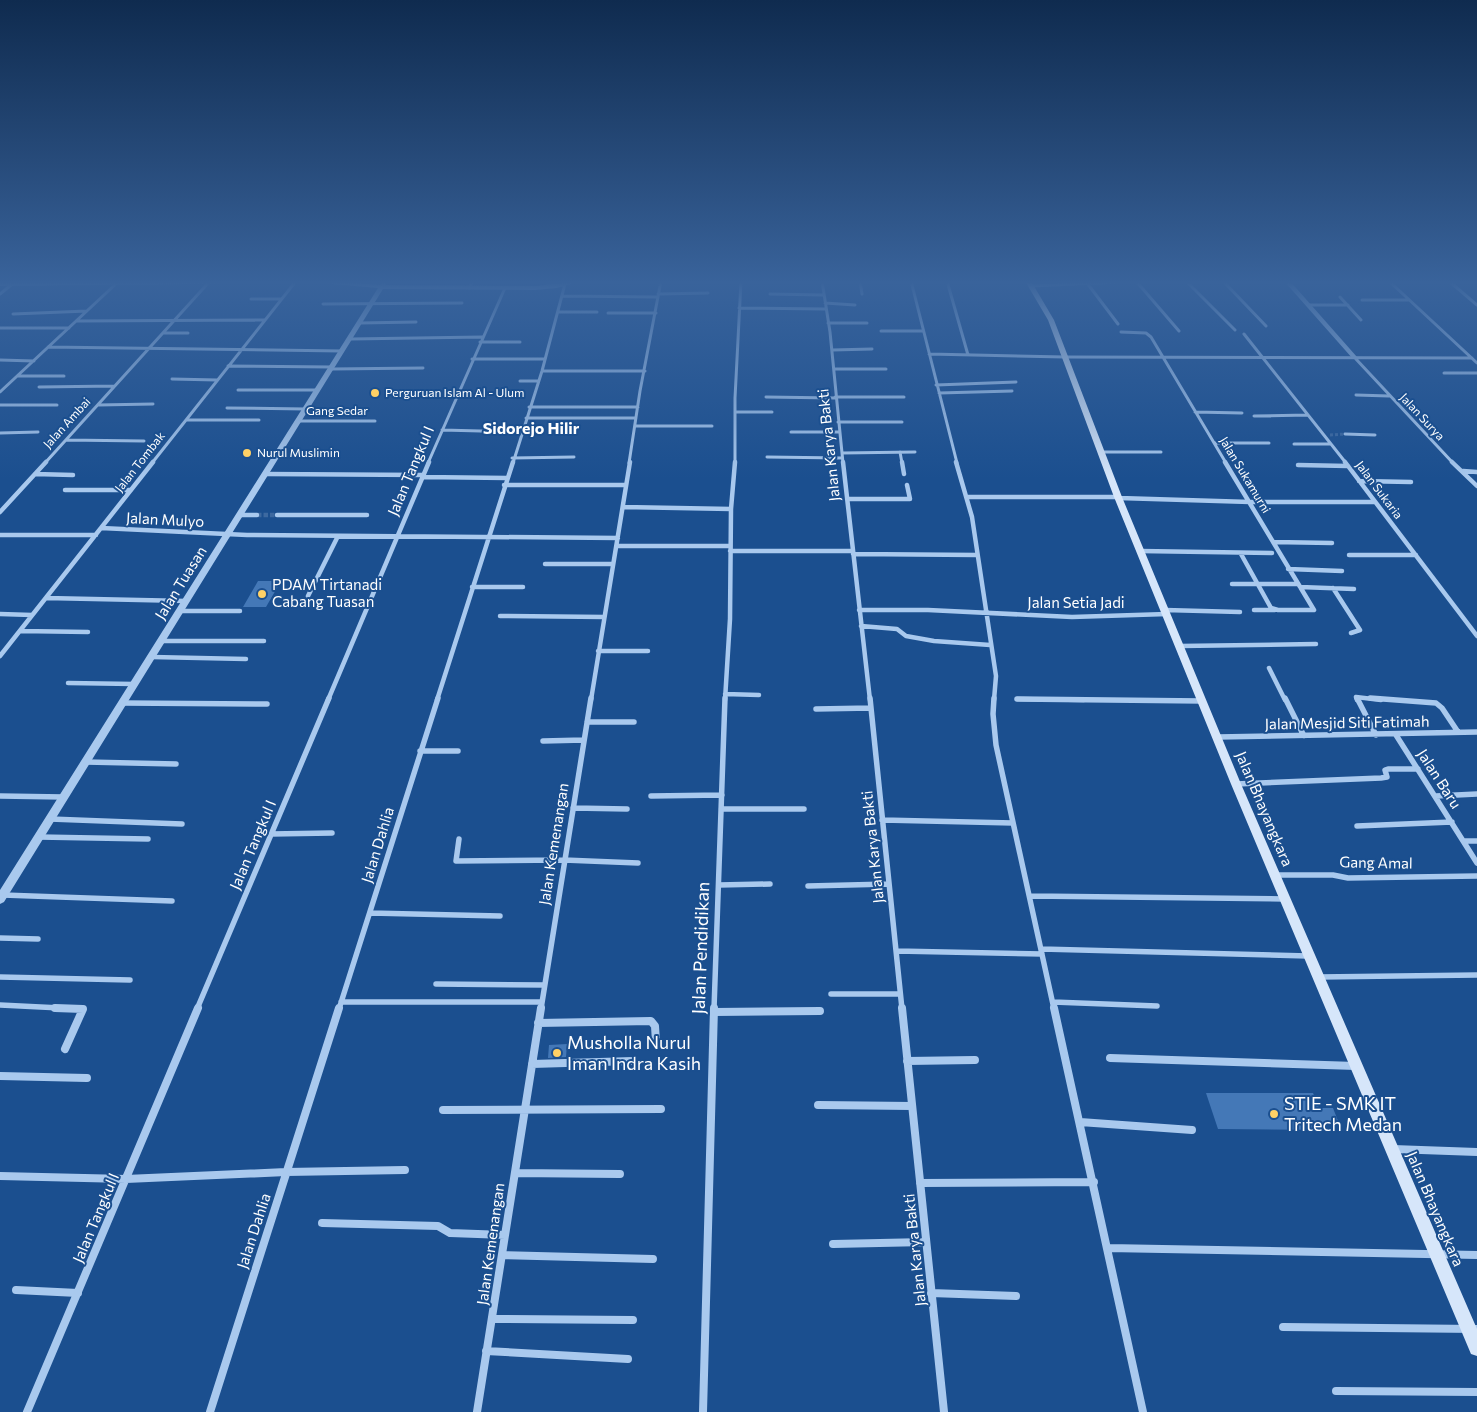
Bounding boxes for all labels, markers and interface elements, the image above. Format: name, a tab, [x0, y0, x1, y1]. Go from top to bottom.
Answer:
place label: Perguruan Islam Al - Ulum	[385, 385, 525, 399]
marker: Perguruan Islam Al - Ulum	[369, 387, 381, 399]
street label: Jalan Karya Bakti	[813, 388, 843, 502]
street label: Jalan Surya	[1397, 390, 1448, 443]
street label: Jalan Ambai	[40, 394, 93, 451]
street label: Gang Sedar	[306, 403, 368, 417]
district label: Sidorejo Hilir	[483, 418, 580, 437]
street label: Jalan Tangkul I	[383, 423, 437, 518]
street label: Jalan Tombak	[111, 428, 168, 495]
street label: Jalan Sukamurni	[1217, 434, 1274, 516]
place label: Nurul Muslimin	[257, 445, 340, 459]
marker: Nurul Muslimin	[241, 447, 253, 459]
street label: Jalan Sukaria	[1353, 458, 1406, 522]
street label: Jalan Mulyo	[125, 508, 205, 530]
street label: Jalan Tuasan	[150, 542, 210, 623]
place label: PDAM Tirtanadi Cabang Tuasan	[272, 575, 382, 610]
marker: PDAM Tirtanadi Cabang Tuasan	[256, 588, 268, 600]
street label: Jalan Setia Jadi	[1027, 593, 1125, 611]
street label: Jalan Mesjid Siti Fatimah	[1264, 712, 1430, 732]
street label: Jalan Baru	[1414, 745, 1466, 812]
street label: Jalan Bhayangkara	[1233, 748, 1297, 869]
street label: Jalan Kemenangan	[534, 782, 572, 906]
street label: Jalan Karya Bakti	[857, 790, 887, 904]
street label: Jalan Tangkul I	[225, 797, 279, 892]
street label: Jalan Dahlia	[357, 805, 397, 885]
street label: Gang Amal	[1339, 852, 1413, 872]
street label: Jalan Pendidikan	[687, 881, 713, 1015]
place label: Musholla Nurul Iman Indra Kasih	[567, 1031, 701, 1074]
marker: Musholla Nurul Iman Indra Kasih	[551, 1047, 563, 1059]
place label: STIE - SMK IT Tritech Medan	[1284, 1092, 1402, 1135]
marker: STIE - SMK IT Tritech Medan	[1268, 1108, 1280, 1120]
street label: Jalan Bhayangkara	[1404, 1148, 1468, 1269]
street label: Jalan Tangkul I	[68, 1170, 122, 1265]
street label: Jalan Kemenangan	[473, 1182, 508, 1306]
street label: Jalan Dahlia	[232, 1191, 274, 1271]
street label: Jalan Karya Bakti	[899, 1193, 929, 1307]

